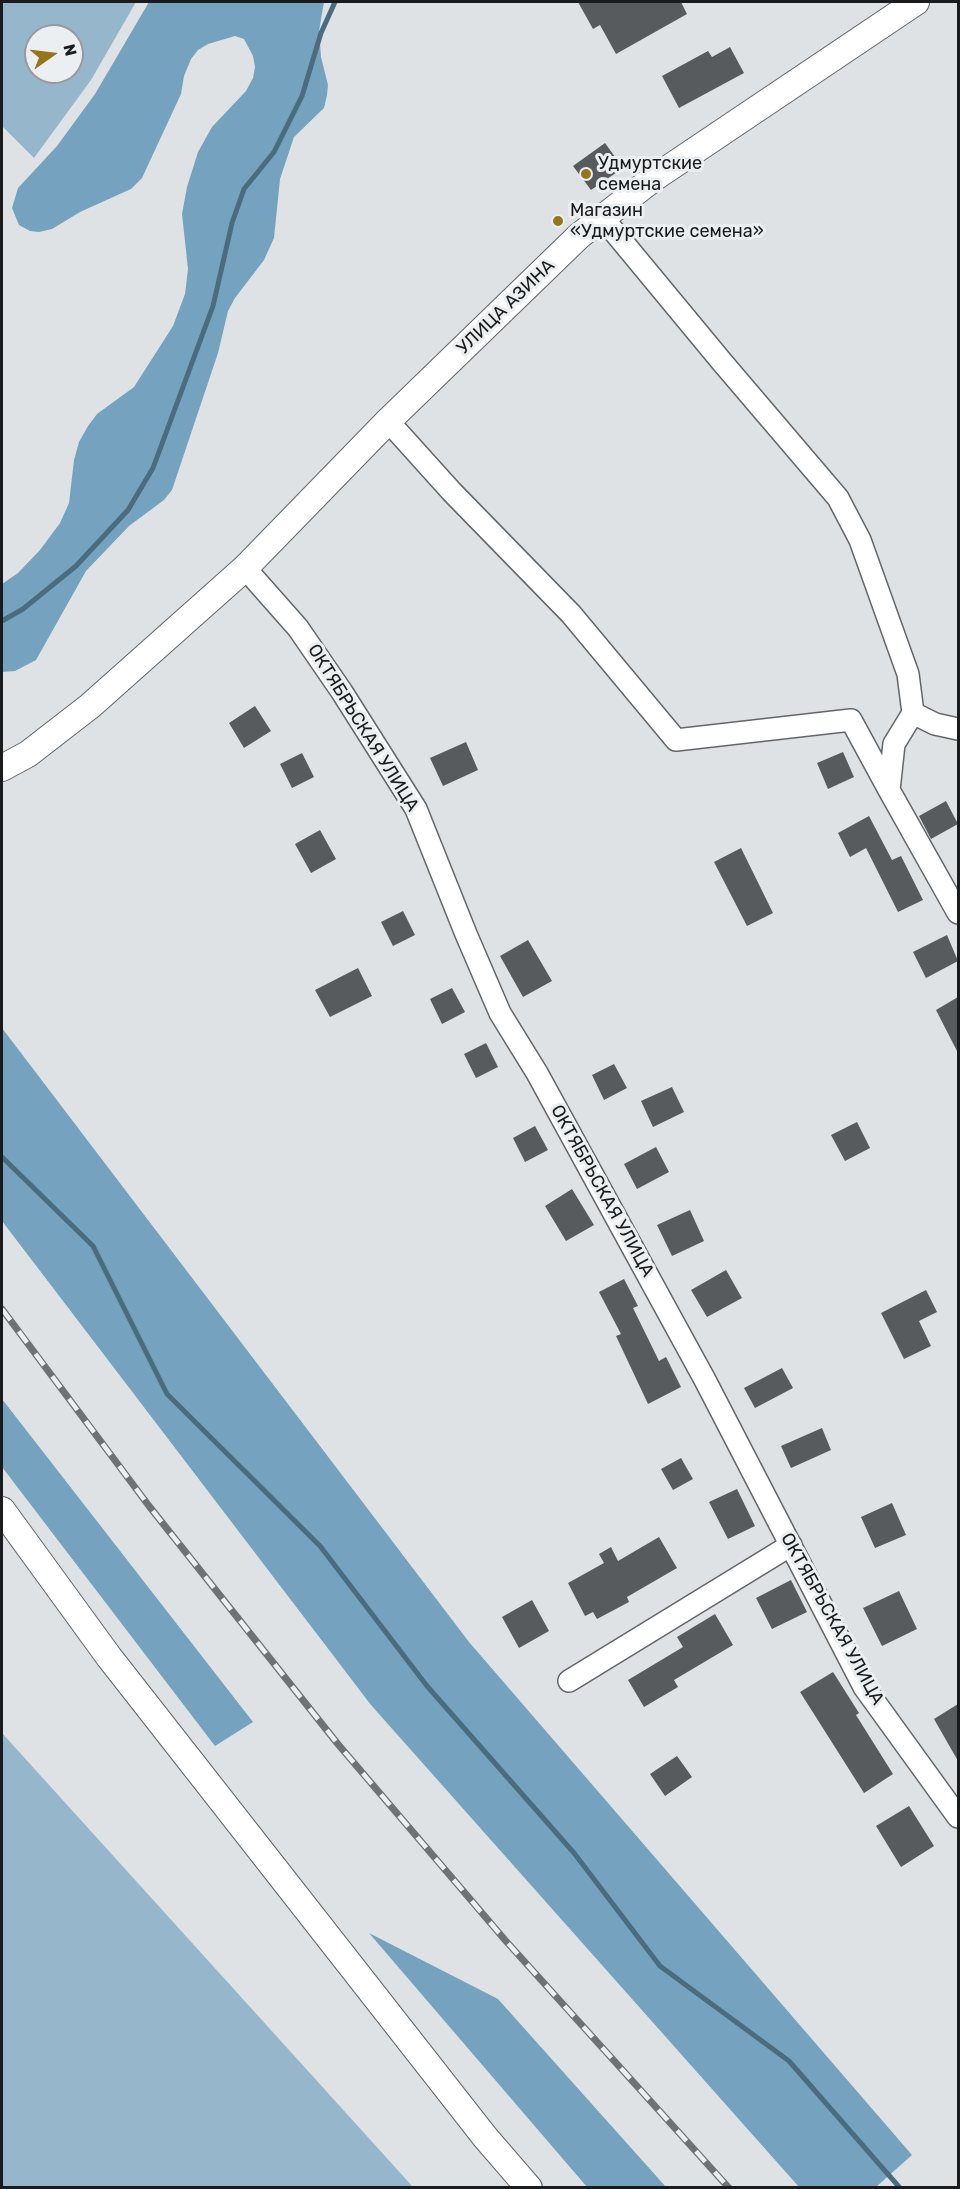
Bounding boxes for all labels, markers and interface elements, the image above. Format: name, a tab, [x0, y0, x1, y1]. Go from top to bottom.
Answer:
north arrow	[24, 24, 84, 84]
text: N	[59, 42, 81, 58]
place label: Удмуртские семена	[598, 153, 702, 195]
marker: Удмуртские семена	[579, 167, 593, 181]
place label: Магазин «Удмуртские семена»	[570, 200, 764, 242]
marker: Магазин «Удмуртские семена»	[551, 214, 565, 228]
street label: УЛИЦА АЗИНА	[453, 255, 559, 359]
street label: ОКТЯБРЬСКАЯ УЛИЦА	[303, 640, 423, 816]
street label: ОКТЯБРЬСКАЯ УЛИЦА	[546, 1101, 658, 1281]
street label: ОКТЯБРЬСКАЯ УЛИЦА	[776, 1529, 888, 1709]

